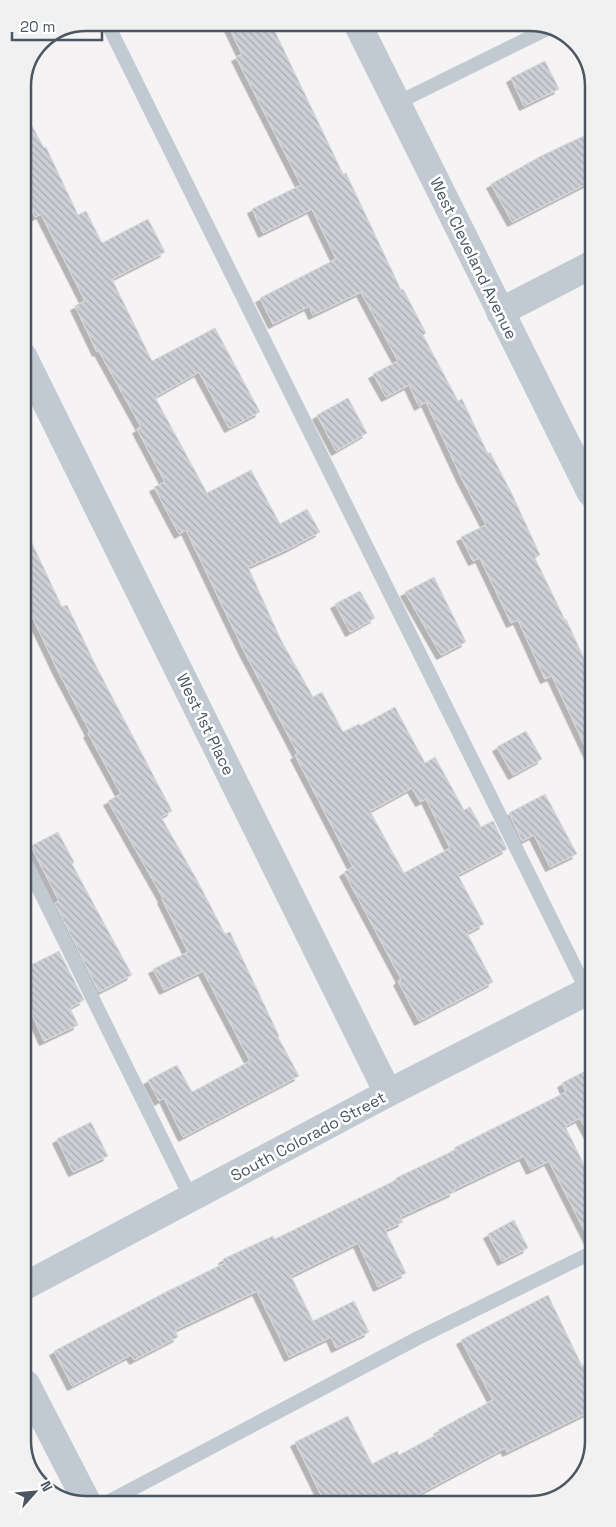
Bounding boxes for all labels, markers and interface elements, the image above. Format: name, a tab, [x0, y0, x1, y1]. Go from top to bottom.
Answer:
scale bar	[12, 10, 102, 42]
text: 20 m	[20, 17, 55, 36]
street label: West Cleveland Avenue	[425, 174, 522, 343]
street label: West 1st Place	[172, 670, 239, 779]
street label: South Colorado Street	[227, 1087, 389, 1186]
north arrow	[10, 1467, 60, 1517]
text: N	[36, 1478, 57, 1494]

